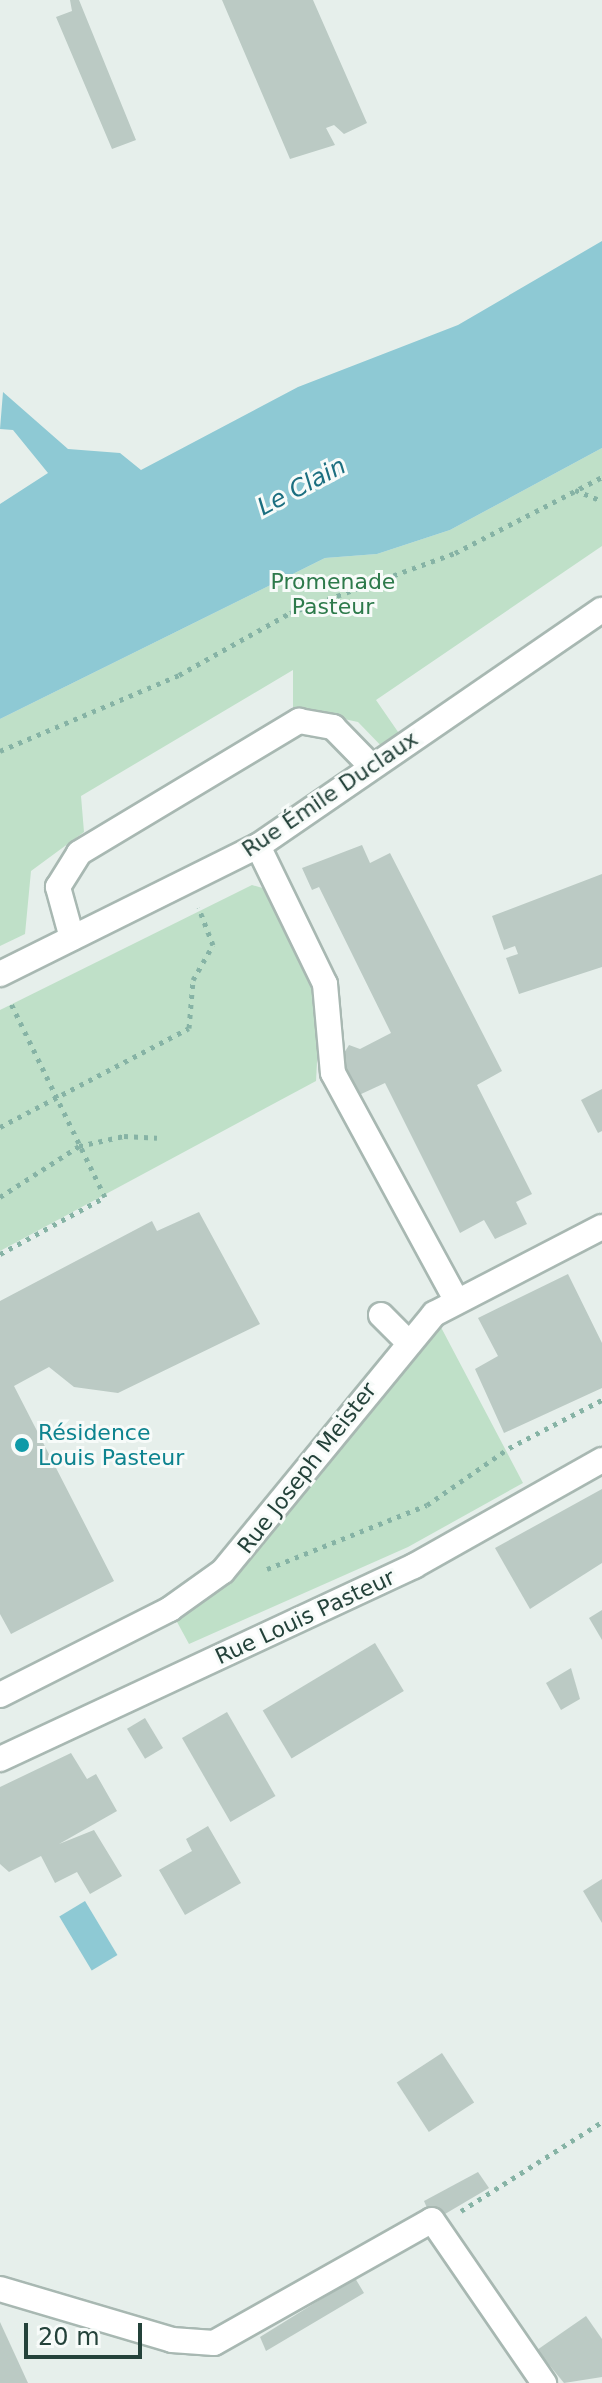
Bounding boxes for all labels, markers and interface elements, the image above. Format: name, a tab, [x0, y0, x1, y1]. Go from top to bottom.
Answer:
water label: Le Clain	[253, 452, 351, 522]
park label: Promenade Pasteur	[271, 568, 395, 620]
street label: Rue Émile Duclaux	[237, 725, 423, 863]
street label: Rue Joseph Meister	[232, 1377, 382, 1559]
place label: Résidence Louis Pasteur	[38, 1419, 184, 1470]
marker: Résidence Louis Pasteur	[13, 1436, 31, 1454]
street label: Rue Louis Pasteur	[211, 1564, 399, 1670]
scale bar	[28, 2307, 146, 2357]
text: 20 m	[38, 2323, 100, 2351]

